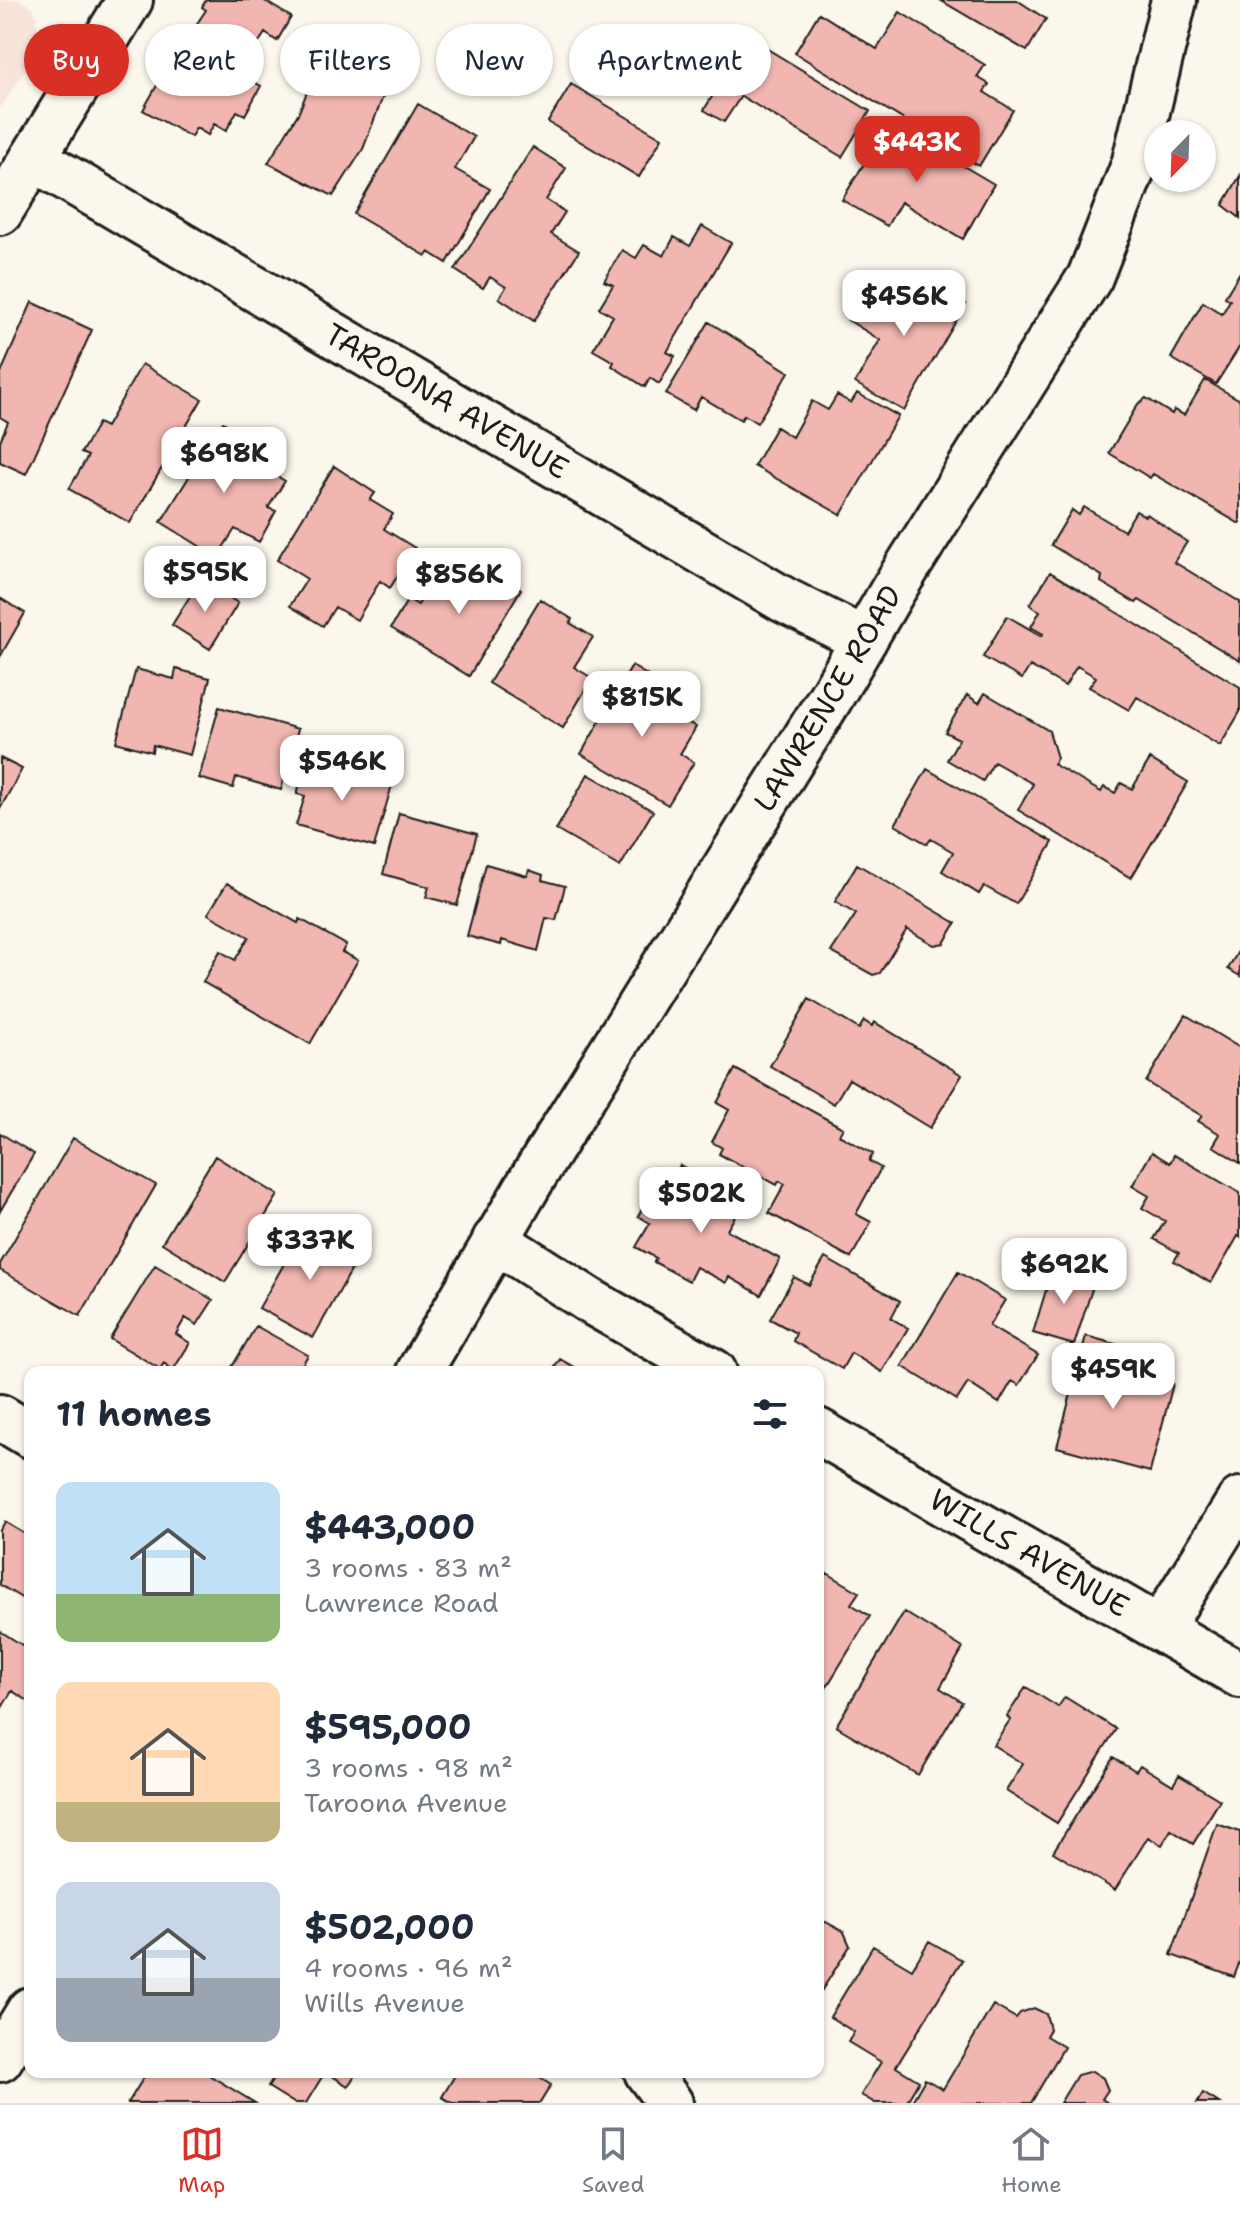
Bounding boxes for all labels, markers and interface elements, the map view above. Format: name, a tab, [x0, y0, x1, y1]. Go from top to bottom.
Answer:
chip: Buy	[24, 24, 129, 96]
chip: Rent	[145, 24, 264, 96]
chip: Filters	[280, 24, 420, 96]
chip: New	[436, 24, 553, 96]
chip: Apartment	[569, 24, 771, 96]
pin: $443K	[861, 116, 973, 184]
north arrow	[1144, 120, 1216, 192]
map controls	[1144, 120, 1216, 192]
text: $443K	[873, 124, 961, 159]
pin: $456K	[848, 270, 960, 338]
text: $456K	[860, 278, 948, 313]
street label: TAROONA AVENUE	[318, 313, 576, 489]
pin: $698K	[168, 427, 280, 495]
text: $698K	[179, 435, 269, 470]
pin: $595K	[149, 546, 261, 614]
pin: $856K	[403, 548, 515, 616]
text: $595K	[162, 554, 248, 589]
text: $856K	[415, 556, 503, 591]
street label: LAWRENCE ROAD	[744, 577, 911, 819]
pin: $815K	[586, 671, 698, 739]
text: $815K	[601, 679, 683, 714]
pin: $546K	[286, 735, 398, 803]
text: $546K	[298, 743, 386, 778]
pin: $502K	[645, 1167, 757, 1235]
text: $502K	[657, 1175, 745, 1210]
pin: $337K	[254, 1214, 366, 1282]
text: $337K	[266, 1222, 354, 1257]
pin: $692K	[1008, 1238, 1120, 1306]
text: $692K	[1020, 1246, 1108, 1281]
pin: $459K	[1057, 1343, 1169, 1411]
text: $459K	[1070, 1351, 1156, 1386]
text: 11 homes	[56, 1391, 212, 1437]
icon: filters	[748, 1392, 792, 1436]
street label: WILLS AVENUE	[922, 1479, 1137, 1627]
text: $443,000	[304, 1504, 475, 1550]
icon: home	[120, 1514, 216, 1610]
text: 3 rooms · 83 m²	[304, 1550, 512, 1585]
text: Lawrence Road	[304, 1585, 499, 1620]
text: $595,000	[304, 1704, 471, 1750]
icon: home	[120, 1714, 216, 1810]
text: 3 rooms · 98 m²	[304, 1750, 513, 1785]
text: Taroona Avenue	[304, 1785, 508, 1820]
text: $502,000	[304, 1904, 475, 1950]
icon: home	[120, 1914, 216, 2010]
text: 4 rooms · 96 m²	[304, 1950, 513, 1985]
text: Wills Avenue	[304, 1985, 465, 2020]
tab: Map	[178, 2122, 225, 2199]
tab: Saved	[582, 2122, 645, 2199]
tab: Home	[1001, 2122, 1062, 2199]

